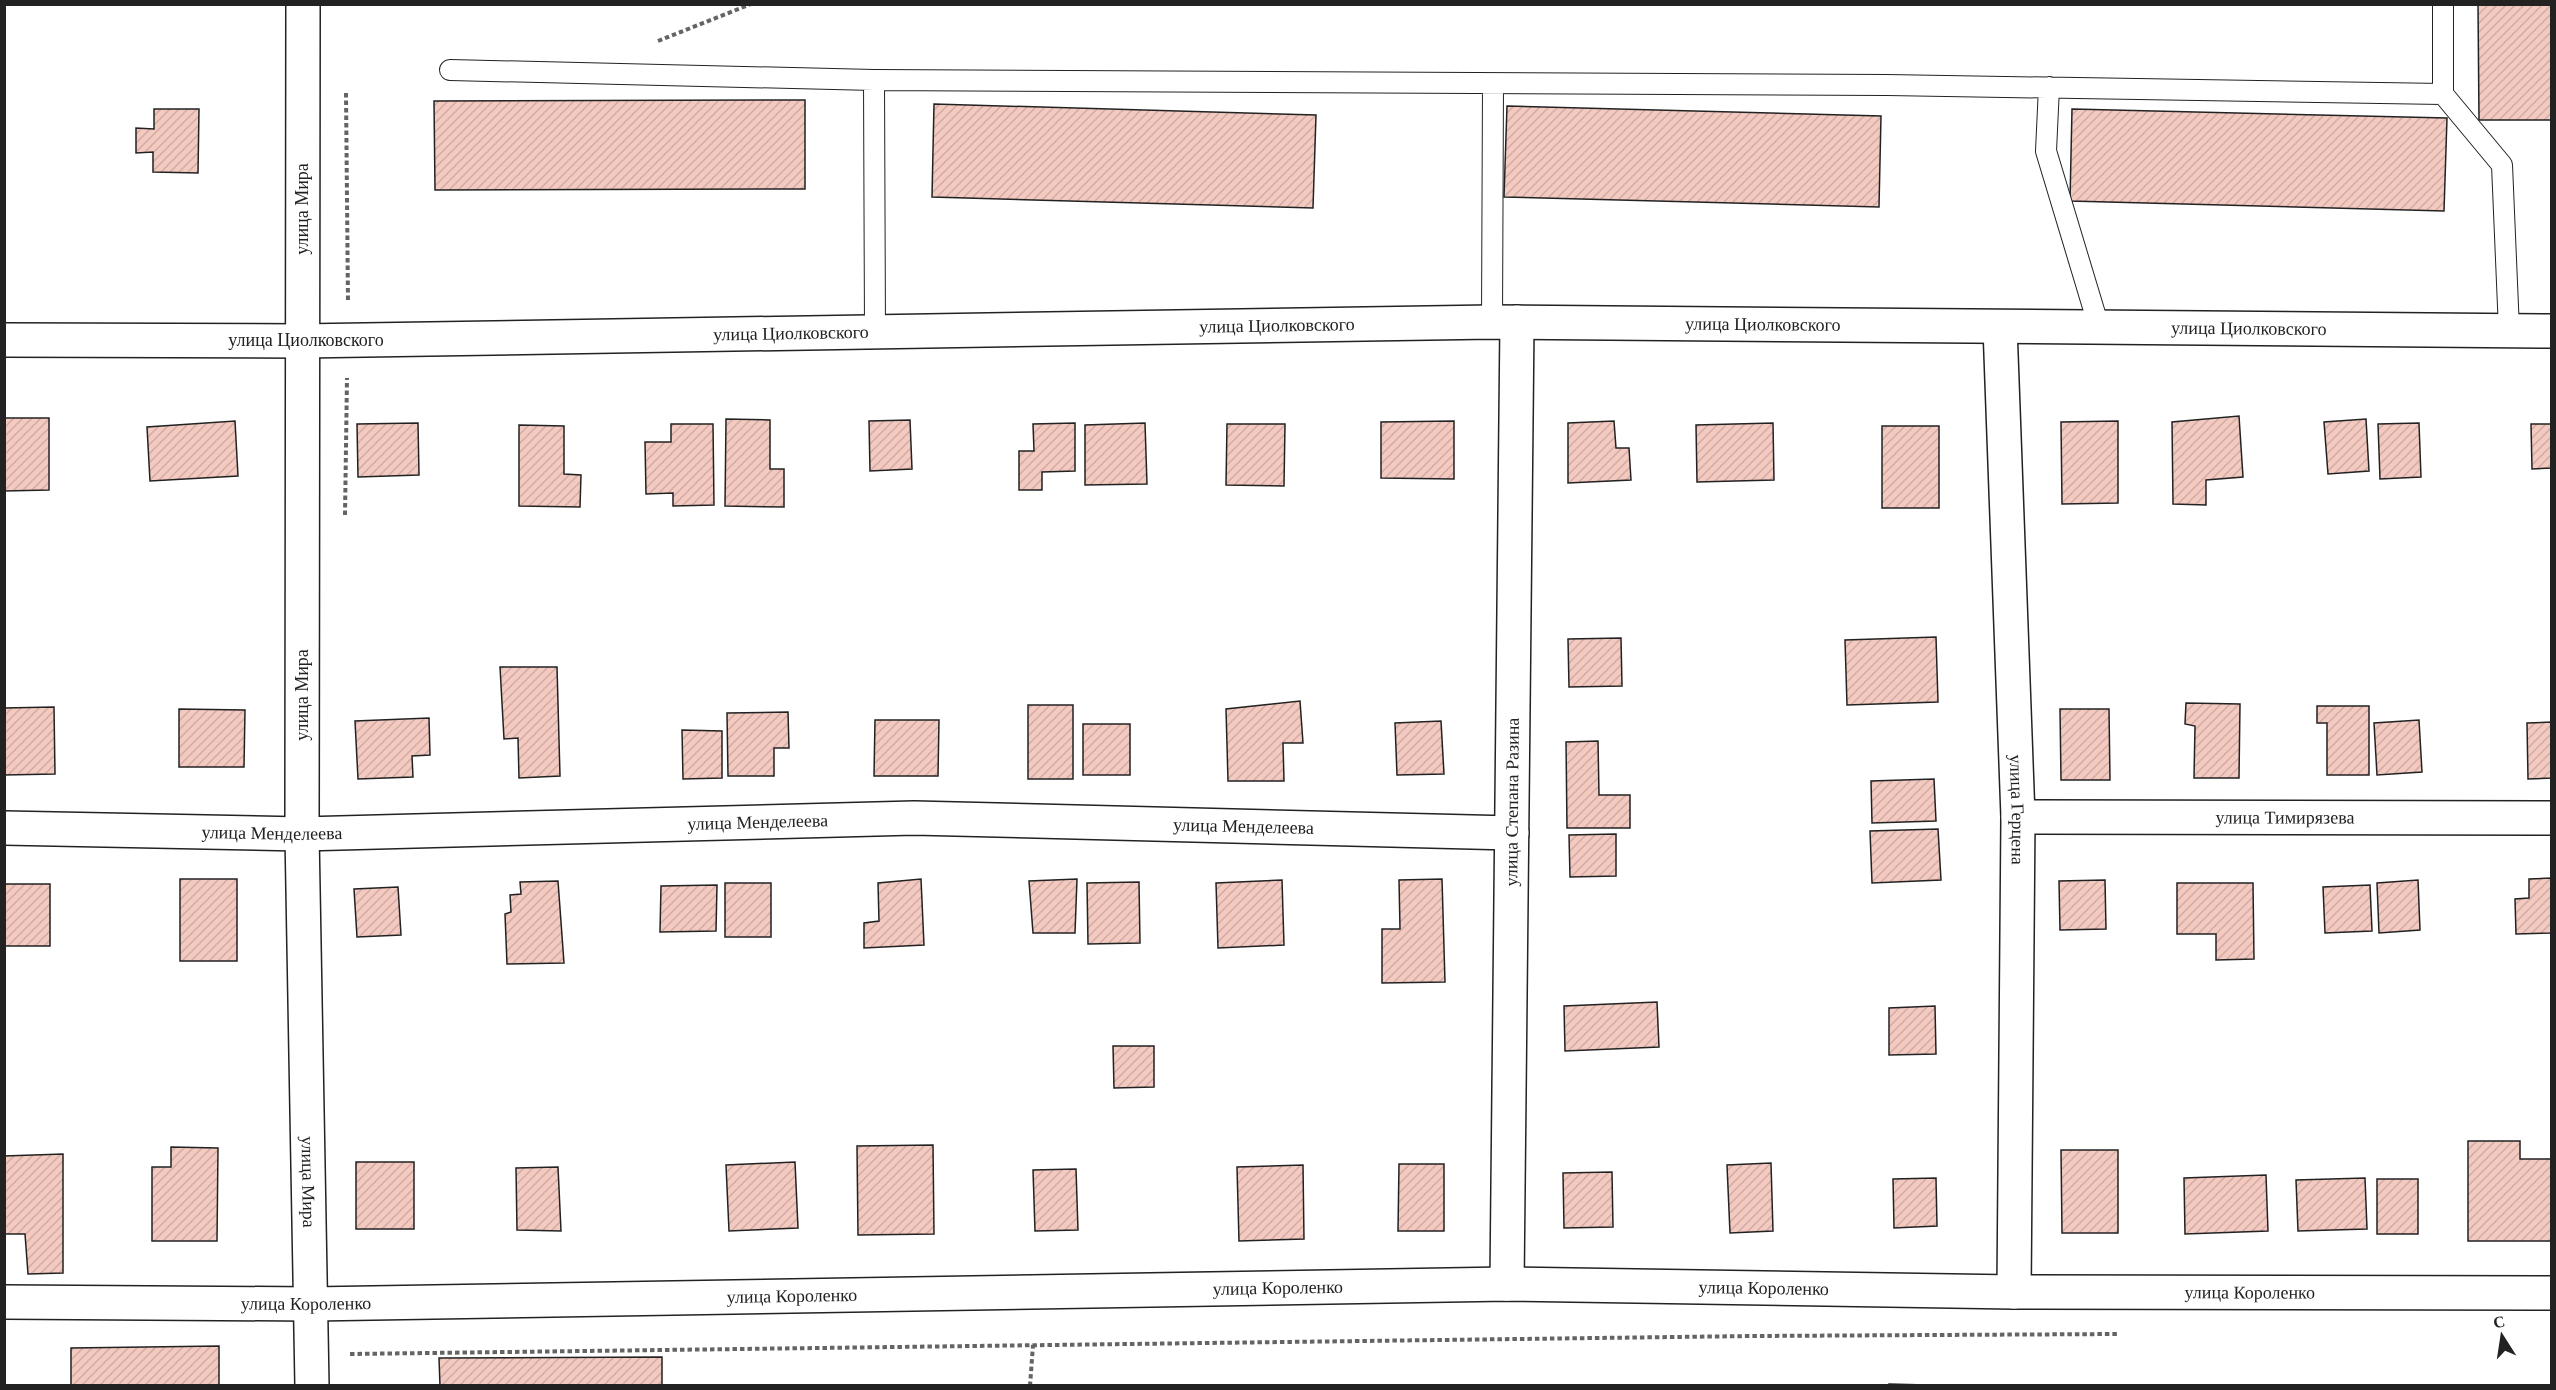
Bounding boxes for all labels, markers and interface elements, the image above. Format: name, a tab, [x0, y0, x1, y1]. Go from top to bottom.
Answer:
street label: улица Мира	[292, 163, 312, 255]
street label: улица Циолковского	[1199, 314, 1355, 337]
street label: улица Циолковского	[1685, 314, 1841, 335]
street label: улица Циолковского	[2171, 318, 2327, 339]
street label: улица Циолковского	[713, 322, 869, 344]
street label: улица Циолковского	[228, 330, 384, 350]
street label: улица Мира	[292, 649, 312, 741]
street label: улица Степана Разина	[1501, 718, 1523, 887]
street label: улица Герцена	[2006, 754, 2028, 865]
street label: улица Тимирязева	[2216, 807, 2354, 828]
street label: улица Менделеева	[687, 810, 828, 834]
street label: улица Менделеева	[1173, 815, 1314, 838]
street label: улица Менделеева	[201, 822, 343, 844]
street label: улица Мира	[297, 1136, 319, 1228]
street label: улица Короленко	[1213, 1277, 1343, 1299]
street label: улица Короленко	[1698, 1277, 1829, 1299]
street label: улица Короленко	[2185, 1282, 2315, 1303]
street label: улица Короленко	[727, 1285, 857, 1307]
street label: улица Короленко	[241, 1293, 371, 1314]
north arrow	[2472, 1306, 2532, 1366]
text: С	[2492, 1312, 2506, 1331]

